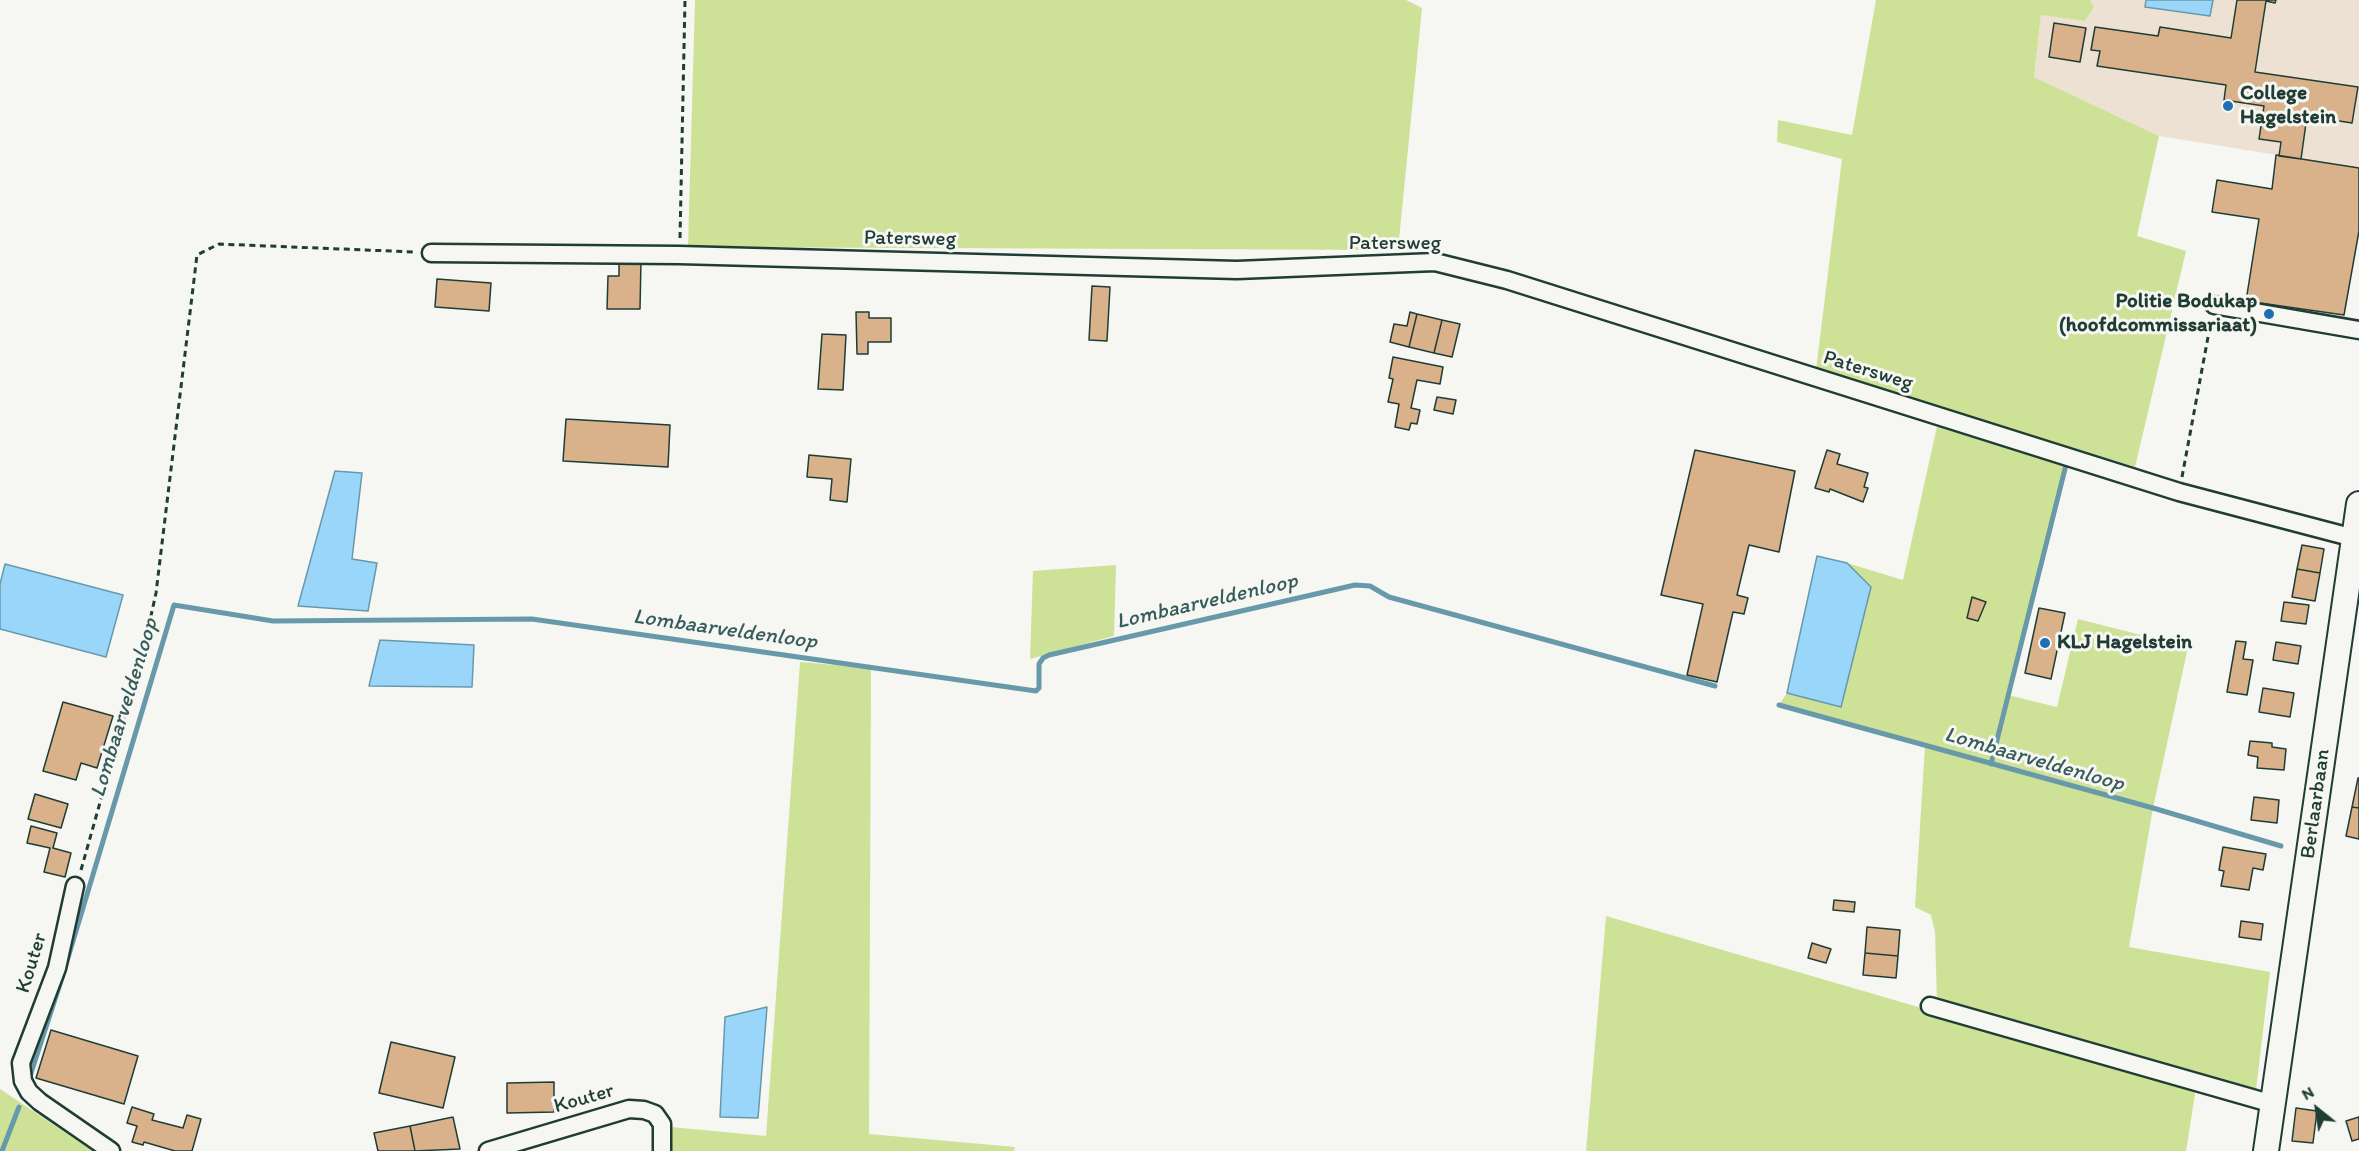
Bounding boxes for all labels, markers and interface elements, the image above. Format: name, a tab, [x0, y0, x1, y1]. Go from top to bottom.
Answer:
place label: College Hagelstein	[2240, 81, 2336, 131]
marker: College Hagelstein	[2221, 99, 2235, 113]
street label: Patersweg	[864, 226, 956, 252]
street label: Patersweg	[1349, 231, 1441, 257]
place label: Politie Bodukap (hoofdcommissariaat)	[2059, 289, 2257, 339]
marker: Politie Bodukap (hoofdcommissariaat)	[2262, 307, 2276, 321]
street label: Patersweg	[1820, 345, 1916, 397]
water label: Lombaarveldenloop	[1114, 568, 1300, 636]
water label: Lombaarveldenloop	[631, 604, 819, 656]
water label: Lombaarveldenloop	[85, 616, 165, 800]
place label: KLJ Hagelstein	[2057, 630, 2192, 656]
marker: KLJ Hagelstein	[2038, 636, 2052, 650]
water label: Lombaarveldenloop	[1941, 722, 2127, 798]
street label: Berlaarbaan	[2296, 747, 2336, 861]
street label: Kouter	[11, 930, 53, 996]
street label: Kouter	[551, 1078, 617, 1120]
north arrow	[2287, 1079, 2347, 1139]
text: N	[2298, 1082, 2317, 1104]

